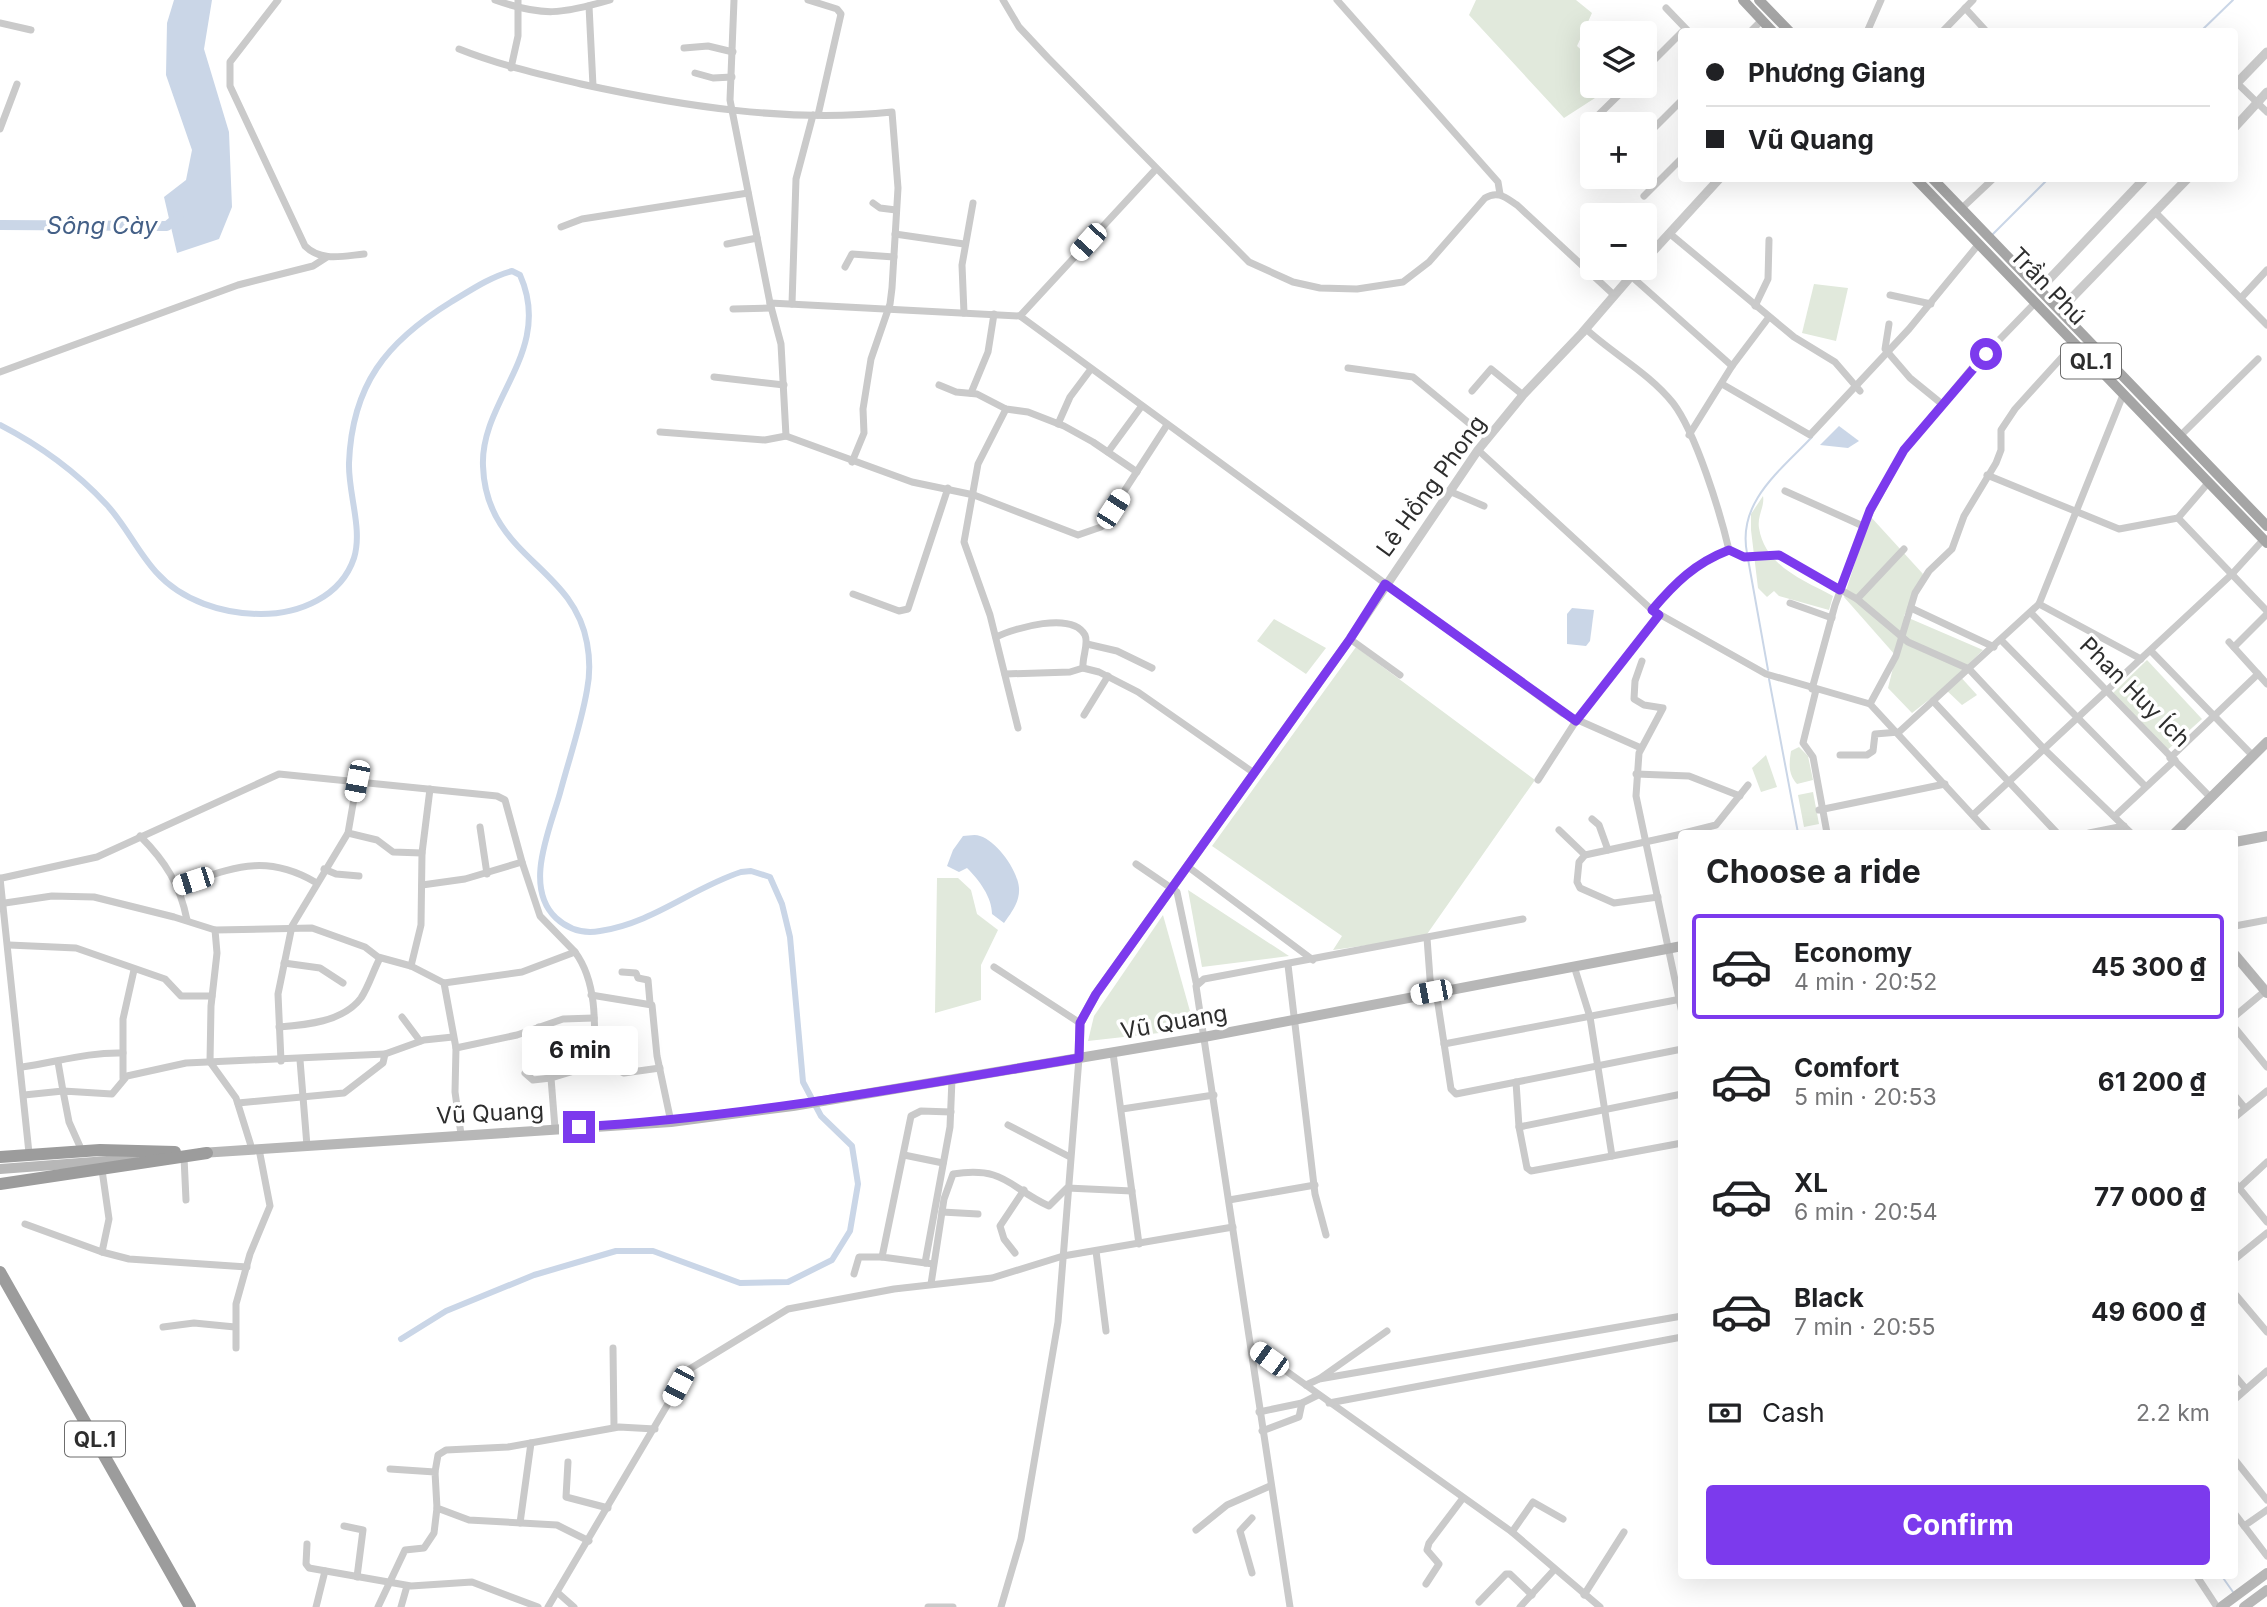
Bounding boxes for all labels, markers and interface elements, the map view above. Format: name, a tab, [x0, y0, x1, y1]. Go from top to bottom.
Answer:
map controls	[1580, 21, 1657, 280]
button: layers	[1580, 21, 1657, 98]
text: Phương Giang	[1748, 57, 1926, 88]
button: +	[1580, 112, 1657, 189]
text: Vũ Quang	[1748, 124, 1874, 155]
button: −	[1580, 203, 1657, 280]
water label: Sông Cày	[47, 211, 158, 240]
car	[1067, 219, 1110, 265]
street label: Trần Phú	[2004, 241, 2092, 331]
route start	[1970, 338, 2002, 370]
road number: QL.1	[2061, 344, 2121, 378]
street label: Lê Hồng Phong	[1370, 410, 1492, 562]
car	[1093, 486, 1134, 532]
street label: Phan Huy Ích	[2074, 631, 2196, 753]
car	[343, 758, 372, 804]
text: Choose a ride	[1706, 852, 1921, 891]
car	[170, 865, 217, 897]
icon: car	[1710, 935, 1773, 998]
text: Economy	[1794, 937, 1912, 968]
text: 45 300 ₫	[2091, 951, 2206, 982]
text: 4 min · 20:52	[1794, 968, 1937, 996]
car	[1409, 978, 1454, 1006]
street label: Vũ Quang	[1119, 999, 1229, 1045]
callout: 6 min	[521, 1026, 637, 1074]
text: 6 min	[549, 1036, 611, 1064]
icon: car	[1710, 1050, 1773, 1113]
text: Comfort	[1794, 1052, 1899, 1083]
text: 61 200 ₫	[2098, 1066, 2206, 1097]
text: 5 min · 20:53	[1794, 1083, 1937, 1111]
street label: Vũ Quang	[435, 1096, 545, 1130]
route end	[563, 1111, 595, 1143]
icon: car	[1710, 1165, 1773, 1228]
text: XL	[1794, 1167, 1828, 1198]
text: 77 000 ₫	[2094, 1181, 2206, 1212]
text: 6 min · 20:54	[1794, 1198, 1938, 1226]
icon: car	[1710, 1280, 1773, 1343]
text: Black	[1794, 1282, 1864, 1313]
text: 49 600 ₫	[2091, 1296, 2206, 1327]
text: 7 min · 20:55	[1794, 1313, 1935, 1341]
car	[1246, 1338, 1293, 1380]
car	[659, 1363, 698, 1409]
icon: cash	[1706, 1394, 1744, 1432]
text: Cash	[1762, 1397, 1825, 1428]
text: 2.2 km	[2136, 1399, 2210, 1427]
road number: QL.1	[65, 1422, 125, 1456]
button: Confirm	[1706, 1485, 2210, 1565]

